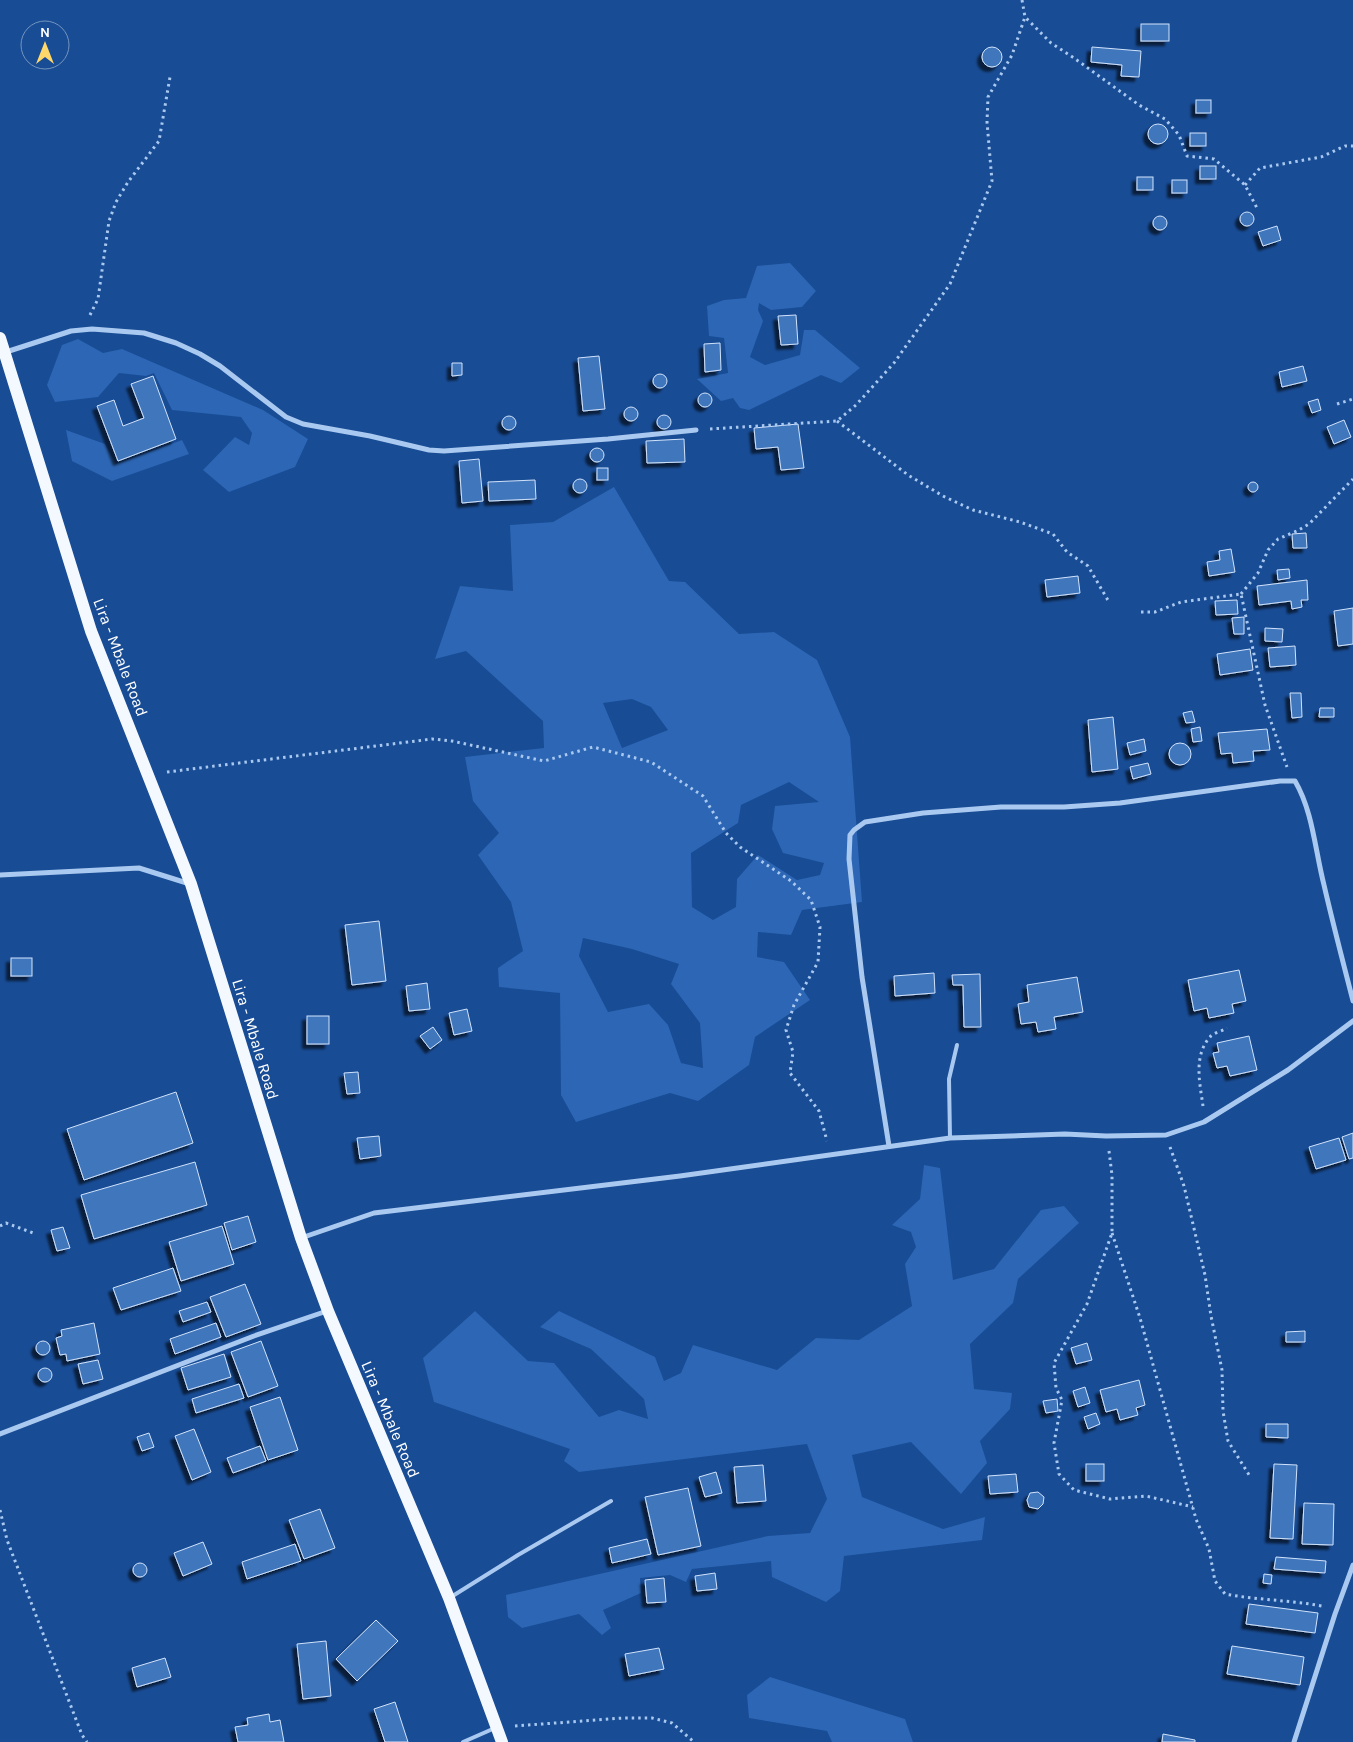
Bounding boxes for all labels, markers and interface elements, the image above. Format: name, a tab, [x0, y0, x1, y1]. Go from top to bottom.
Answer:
north arrow	[20, 20, 70, 70]
text: N	[40, 24, 50, 41]
street label: Lira - Mbale Road	[89, 595, 152, 719]
street label: Lira - Mbale Road	[228, 977, 283, 1102]
street label: Lira - Mbale Road	[357, 1358, 424, 1481]

